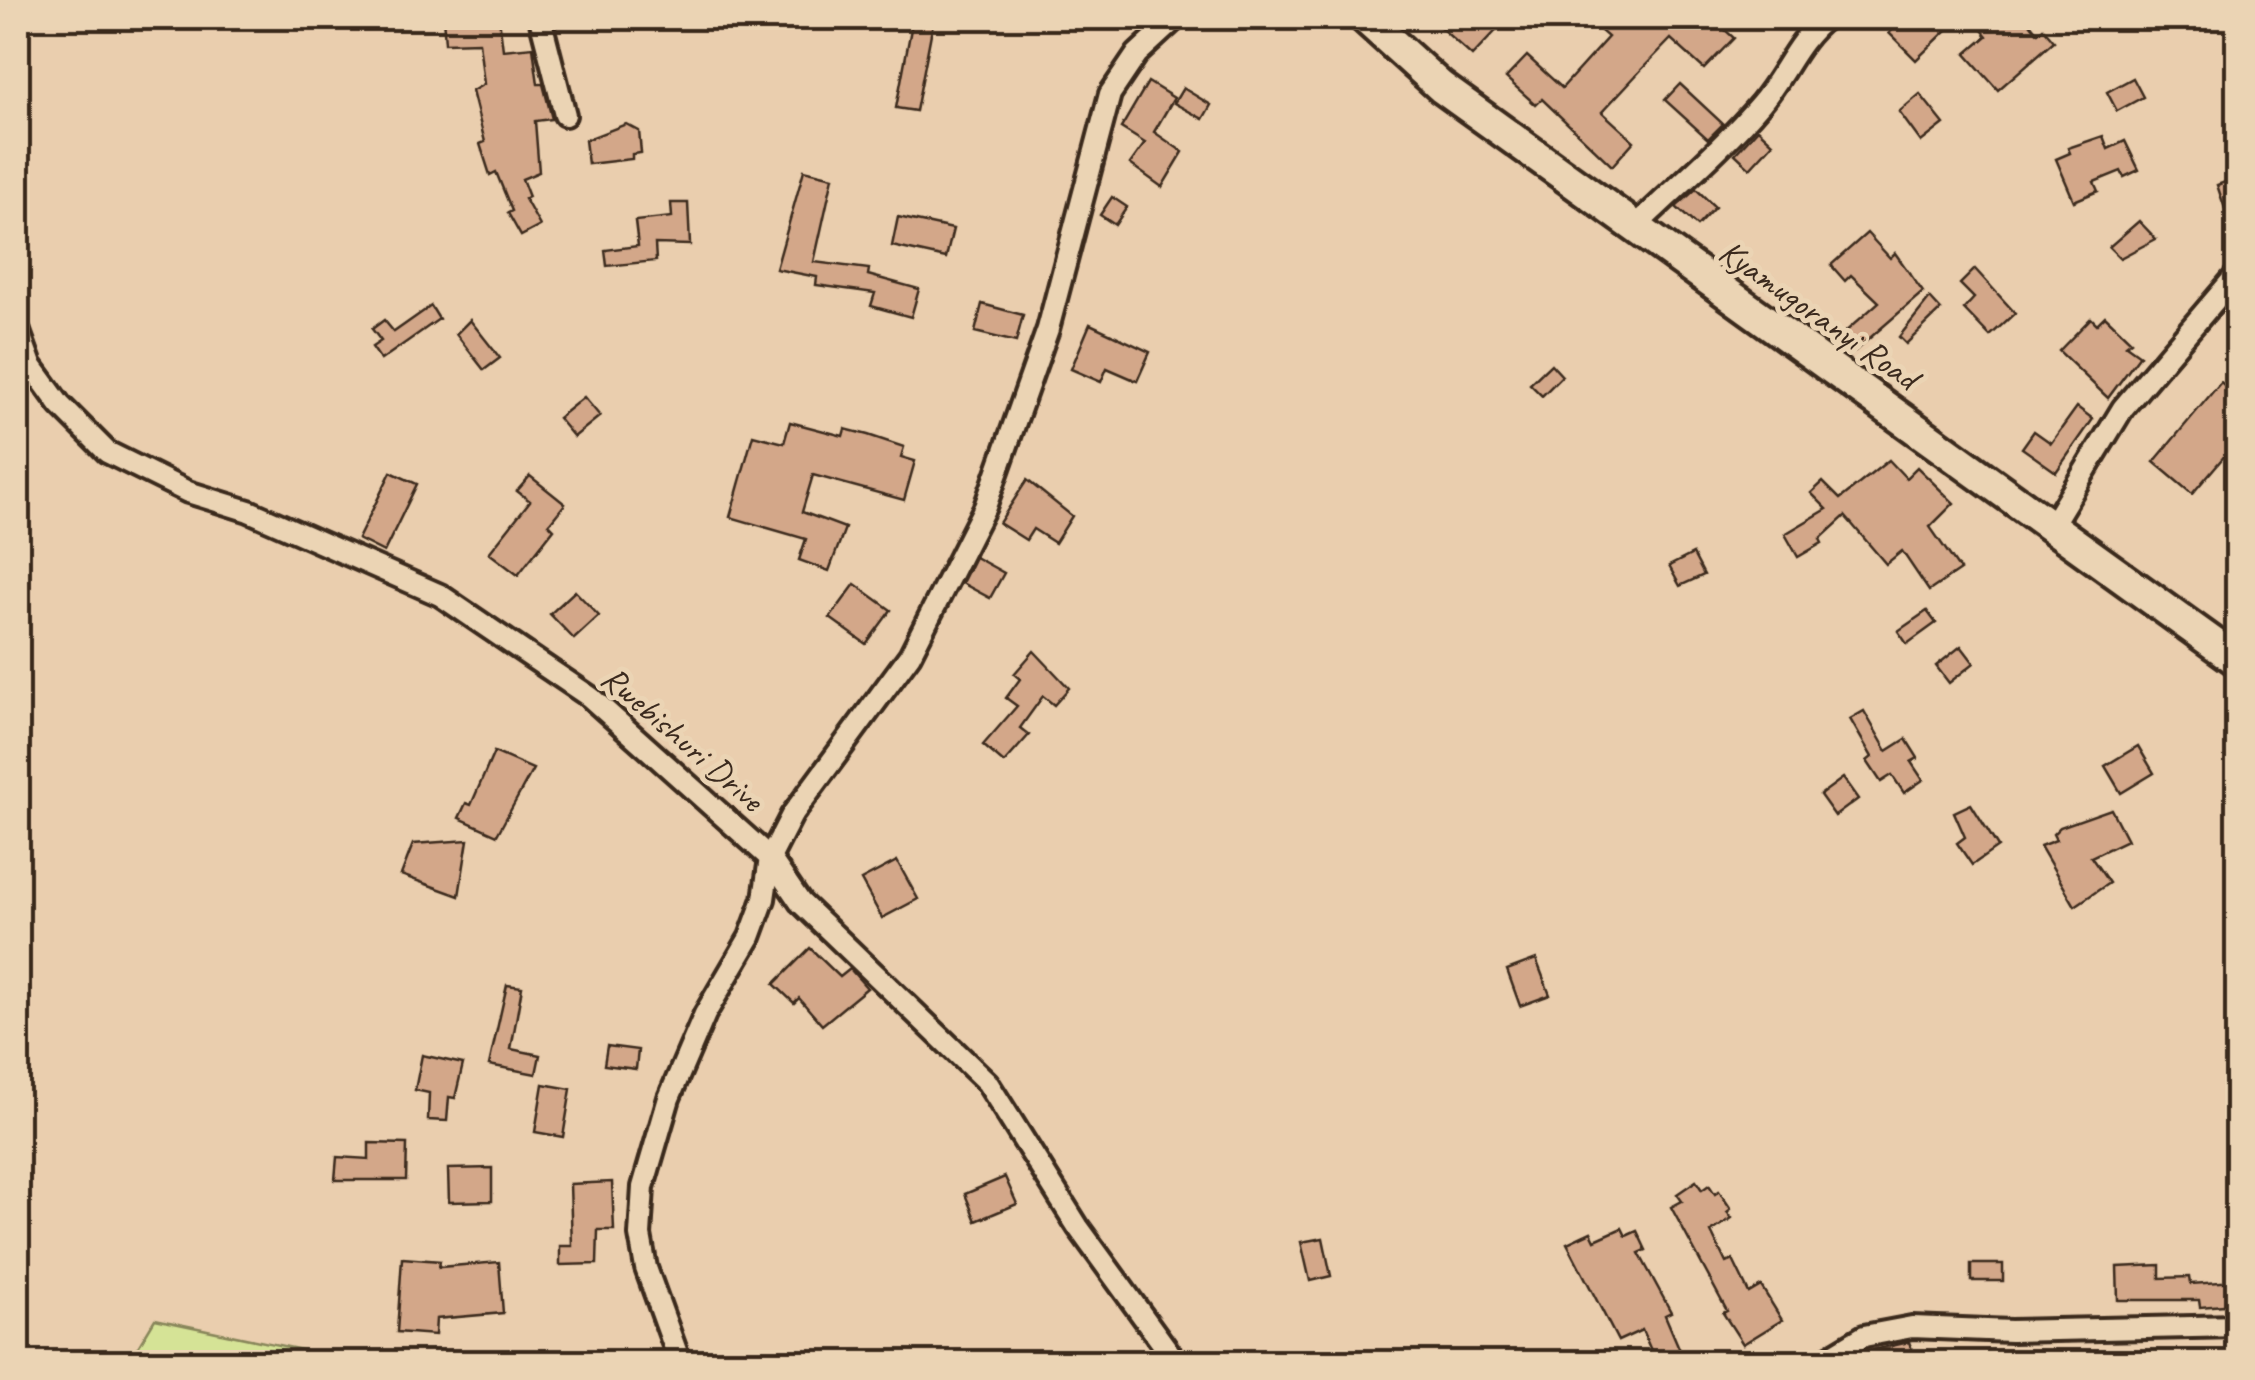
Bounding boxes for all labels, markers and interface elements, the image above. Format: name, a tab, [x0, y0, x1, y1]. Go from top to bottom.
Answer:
street label: Kyamugoranyi Road	[1711, 229, 1931, 403]
street label: Rwebishuri Drive	[592, 656, 775, 823]

